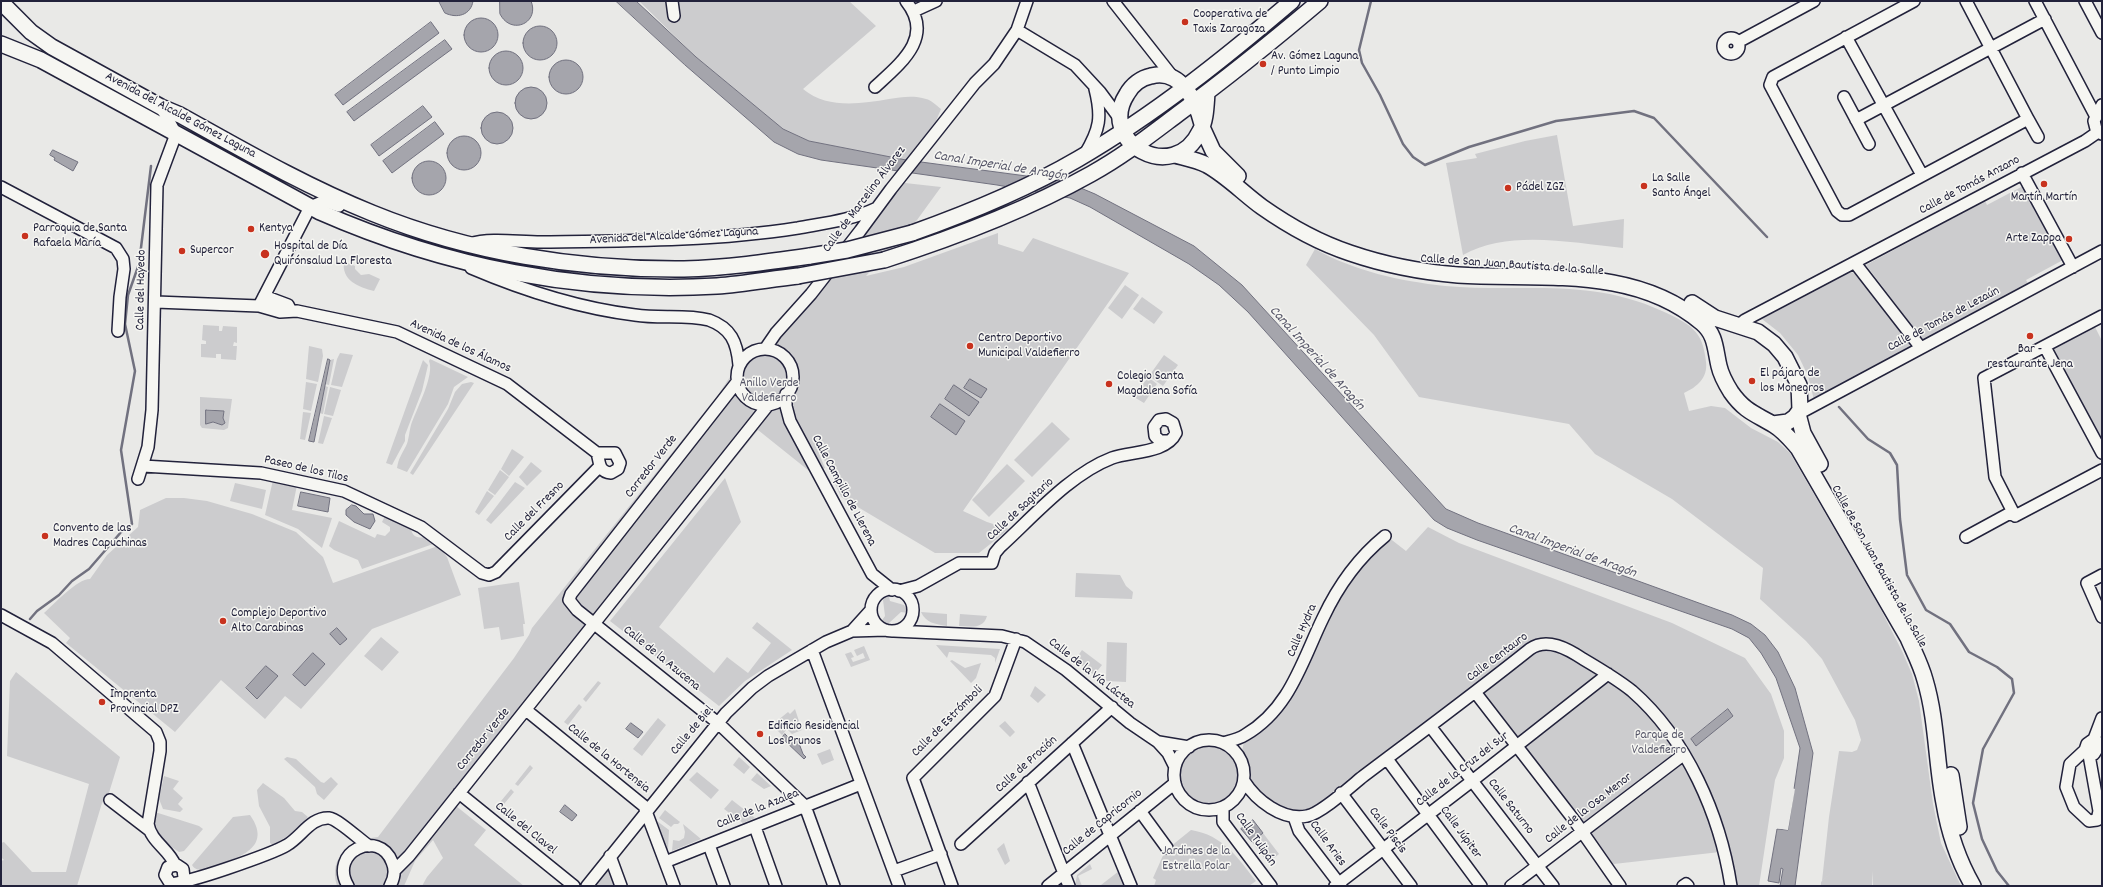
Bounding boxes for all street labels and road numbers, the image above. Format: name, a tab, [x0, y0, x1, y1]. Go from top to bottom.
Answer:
street label: Avenida del Alcalde Gómez Laguna	[102, 69, 258, 163]
street label: Calle de Marcelino Álvarez	[820, 144, 910, 256]
street label: Calle de Tomás Anzano	[1917, 153, 2023, 219]
street label: Avenida del Alcalde Gómez Laguna	[589, 225, 759, 249]
street label: Calle del Hayedo	[133, 249, 151, 331]
street label: Calle de San Juan Bautista de la Salle	[1420, 252, 1604, 280]
street label: Calle de Tomás de Lezaún	[1885, 284, 2003, 356]
street label: Avenida de los Álamos	[407, 317, 513, 377]
street label: Corredor Verde	[622, 432, 682, 502]
street label: Calle Campillo de Llerena	[807, 433, 879, 549]
street label: Paseo de los Tilos	[262, 453, 350, 487]
street label: Calle de Sagitario	[984, 475, 1058, 545]
street label: Calle del Fresno	[502, 479, 568, 545]
street label: Calle de San Juan Bautista de la Salle	[1827, 483, 1929, 651]
street label: Calle Hydra	[1284, 602, 1322, 660]
street label: Calle de la Azucena	[619, 623, 703, 695]
street label: Calle Centauro	[1464, 630, 1532, 686]
street label: Calle de la Vía Láctea	[1045, 635, 1137, 713]
street label: Calle de Estrómboli	[909, 683, 987, 761]
street label: Calle de Biel	[668, 703, 718, 759]
street label: Corredor Verde	[454, 706, 514, 774]
street label: Calle de la Hortensia	[563, 721, 653, 797]
street label: Calle de la Cruz del Sur	[1414, 729, 1512, 811]
street label: Calle de Proción	[993, 733, 1061, 797]
street label: Calle de la Osa Menor	[1542, 770, 1636, 848]
street label: Calle Saturno	[1483, 776, 1537, 838]
street label: Calle de la Azalea	[715, 786, 801, 834]
street label: Calle de Capricornio	[1060, 786, 1146, 860]
street label: Calle del Clavel	[491, 799, 559, 859]
street label: Calle Júpiter	[1436, 804, 1484, 862]
street label: Calle Piscis	[1364, 805, 1410, 857]
street label: Calle Tulipán	[1231, 810, 1279, 870]
street label: Calle Aries	[1305, 818, 1349, 870]

